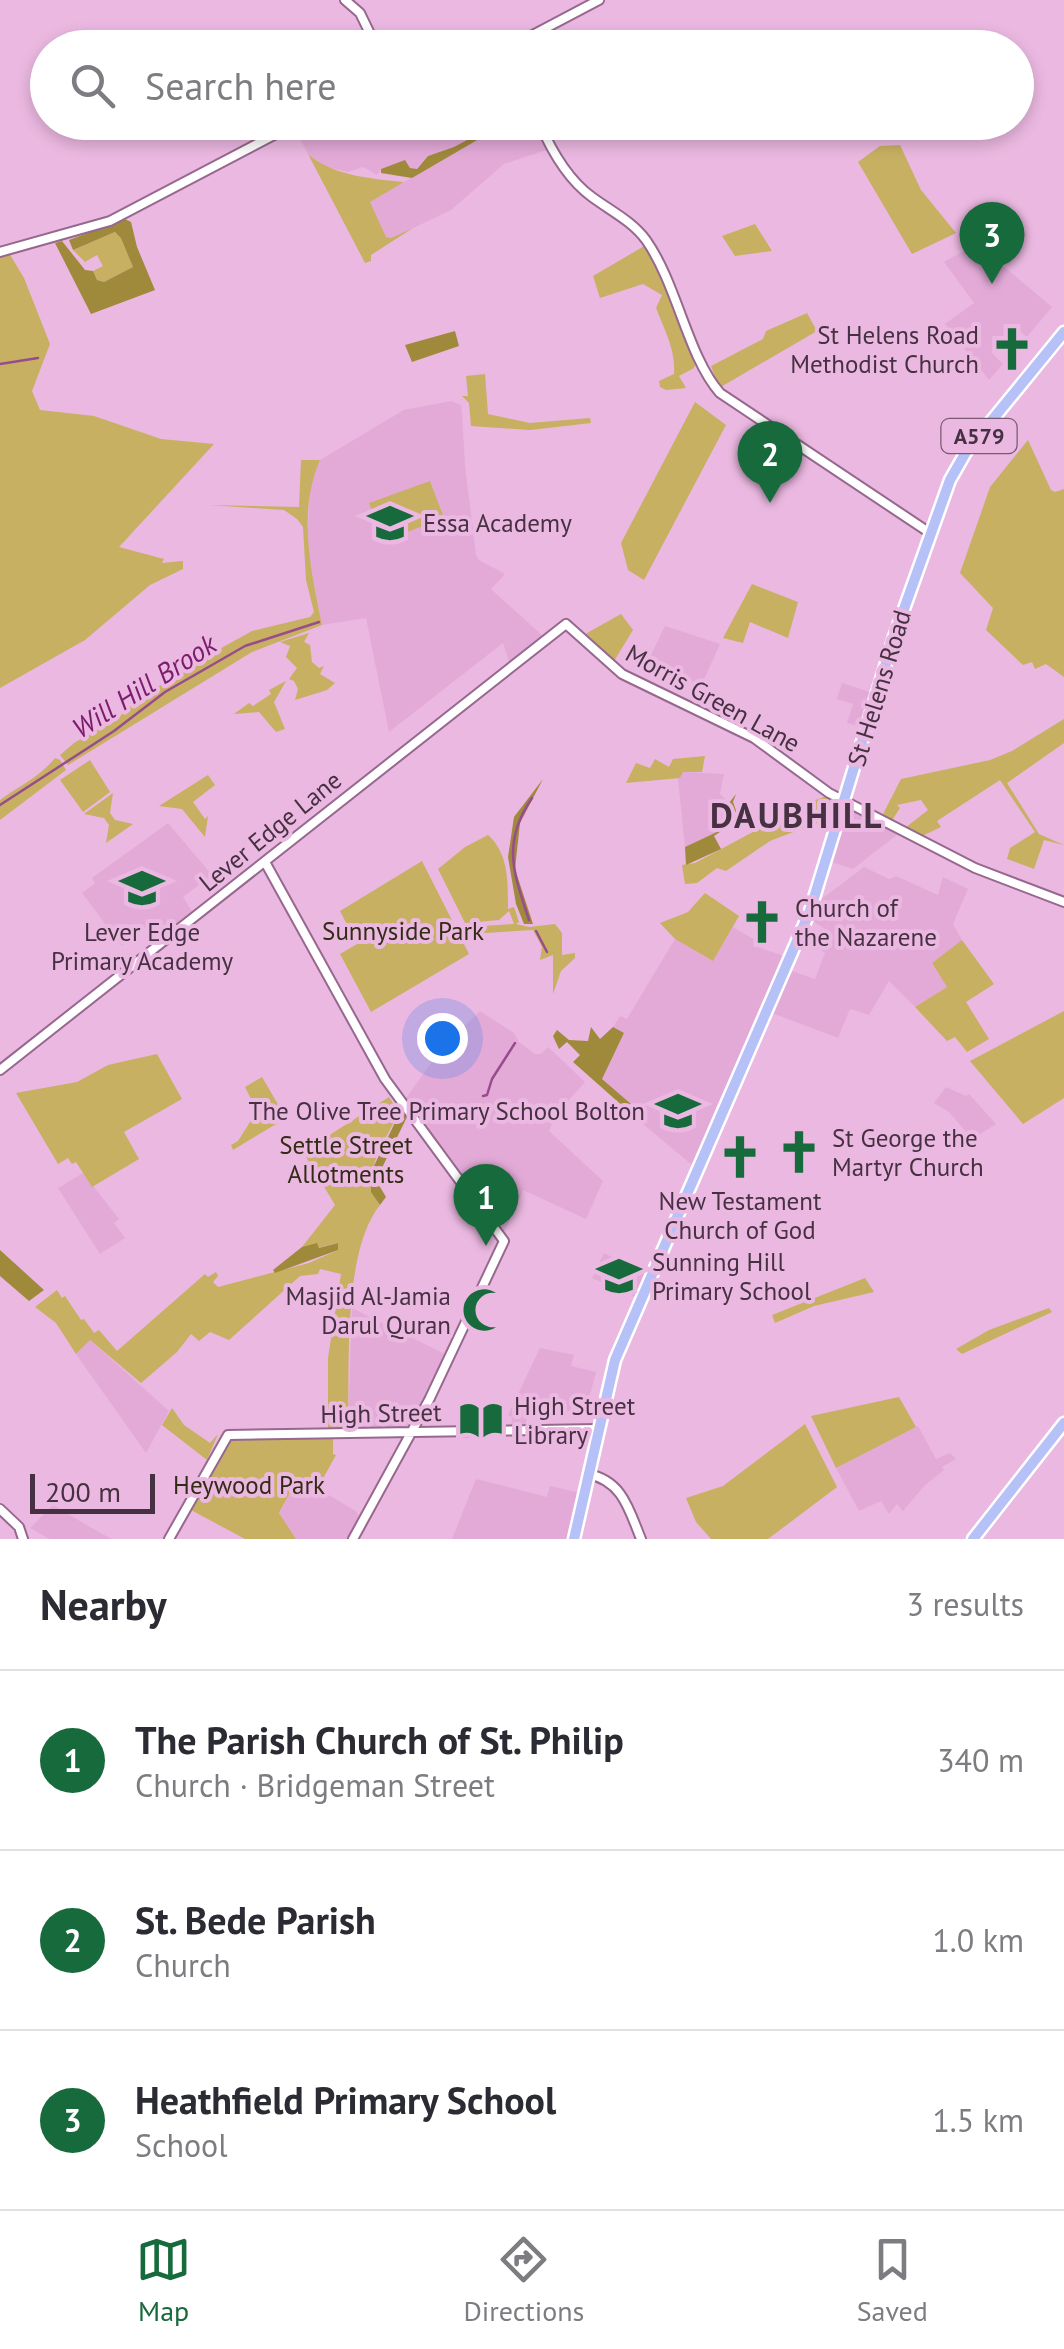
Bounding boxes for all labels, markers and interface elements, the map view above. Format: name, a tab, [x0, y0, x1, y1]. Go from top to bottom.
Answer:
search box	[30, 30, 1034, 140]
icon: search	[65, 58, 120, 113]
text: Search here	[145, 61, 337, 110]
pin: 3	[960, 202, 1024, 284]
place label: St Helens Road Methodist Church	[790, 319, 979, 380]
church icon: St Helens Road Methodist Church	[988, 325, 1036, 373]
road number: A579	[942, 419, 1016, 453]
pin: 2	[738, 420, 802, 503]
school or university icon: Essa Academy	[366, 499, 414, 547]
place label: Essa Academy	[423, 507, 572, 539]
street label: St Helens Road	[840, 606, 918, 770]
water label: Will Hill Brook	[65, 624, 224, 746]
street label: Morris Green Lane	[620, 637, 806, 759]
street label: Lever Edge Lane	[192, 764, 348, 898]
district label: DAUBHILL	[710, 792, 884, 838]
school or university icon: Lever Edge Primary Academy	[118, 864, 166, 912]
place label: Church of the Nazarene	[795, 892, 937, 953]
church icon: Church of the Nazarene	[738, 898, 786, 946]
park label: Sunnyside Park	[322, 915, 484, 947]
place label: Lever Edge Primary Academy	[51, 916, 233, 977]
your location	[417, 1013, 468, 1064]
school or university icon: The Olive Tree Primary School Bolton	[654, 1087, 702, 1135]
place label: The Olive Tree Primary School Bolton	[249, 1095, 645, 1127]
place label: St George the Martyr Church	[832, 1122, 984, 1183]
church icon: St George the Martyr Church	[775, 1128, 823, 1176]
park label: Settle Street Allotments	[279, 1129, 413, 1190]
church icon: New Testament Church of God	[716, 1133, 764, 1181]
pin: 1	[454, 1164, 518, 1246]
place label: New Testament Church of God	[659, 1185, 822, 1246]
place label: Sunning Hill Primary School	[652, 1246, 812, 1307]
school or university icon: Sunning Hill Primary School	[595, 1252, 643, 1300]
place label: Masjid Al-Jamia Darul Quran	[286, 1280, 451, 1341]
mosque icon: Masjid Al-Jamia Darul Quran	[460, 1286, 508, 1334]
place label: High Street Library	[514, 1390, 636, 1451]
street label: High Street	[320, 1396, 442, 1430]
library icon: High Street Library	[457, 1396, 505, 1444]
scale bar	[30, 1469, 155, 1514]
park label: Heywood Park	[173, 1469, 325, 1501]
text: 200 m	[45, 1473, 121, 1510]
text: Nearby	[40, 1577, 167, 1632]
text: 3 results	[906, 1583, 1024, 1625]
text: The Parish Church of St. Philip	[135, 1715, 624, 1764]
text: 1	[63, 1739, 82, 1781]
text: 340 m	[937, 1739, 1024, 1781]
text: Church · Bridgeman Street	[135, 1764, 495, 1806]
text: St. Bede Parish	[135, 1895, 376, 1944]
text: 2	[63, 1919, 82, 1961]
text: 1.0 km	[932, 1919, 1024, 1961]
text: Church	[135, 1944, 231, 1986]
text: Heathfield Primary School	[135, 2075, 556, 2124]
text: 3	[63, 2099, 82, 2141]
text: 1.5 km	[932, 2099, 1024, 2141]
text: School	[135, 2124, 228, 2166]
tab: Map	[136, 2232, 191, 2329]
tab: Directions	[463, 2232, 584, 2329]
tab: Saved	[857, 2232, 928, 2329]

